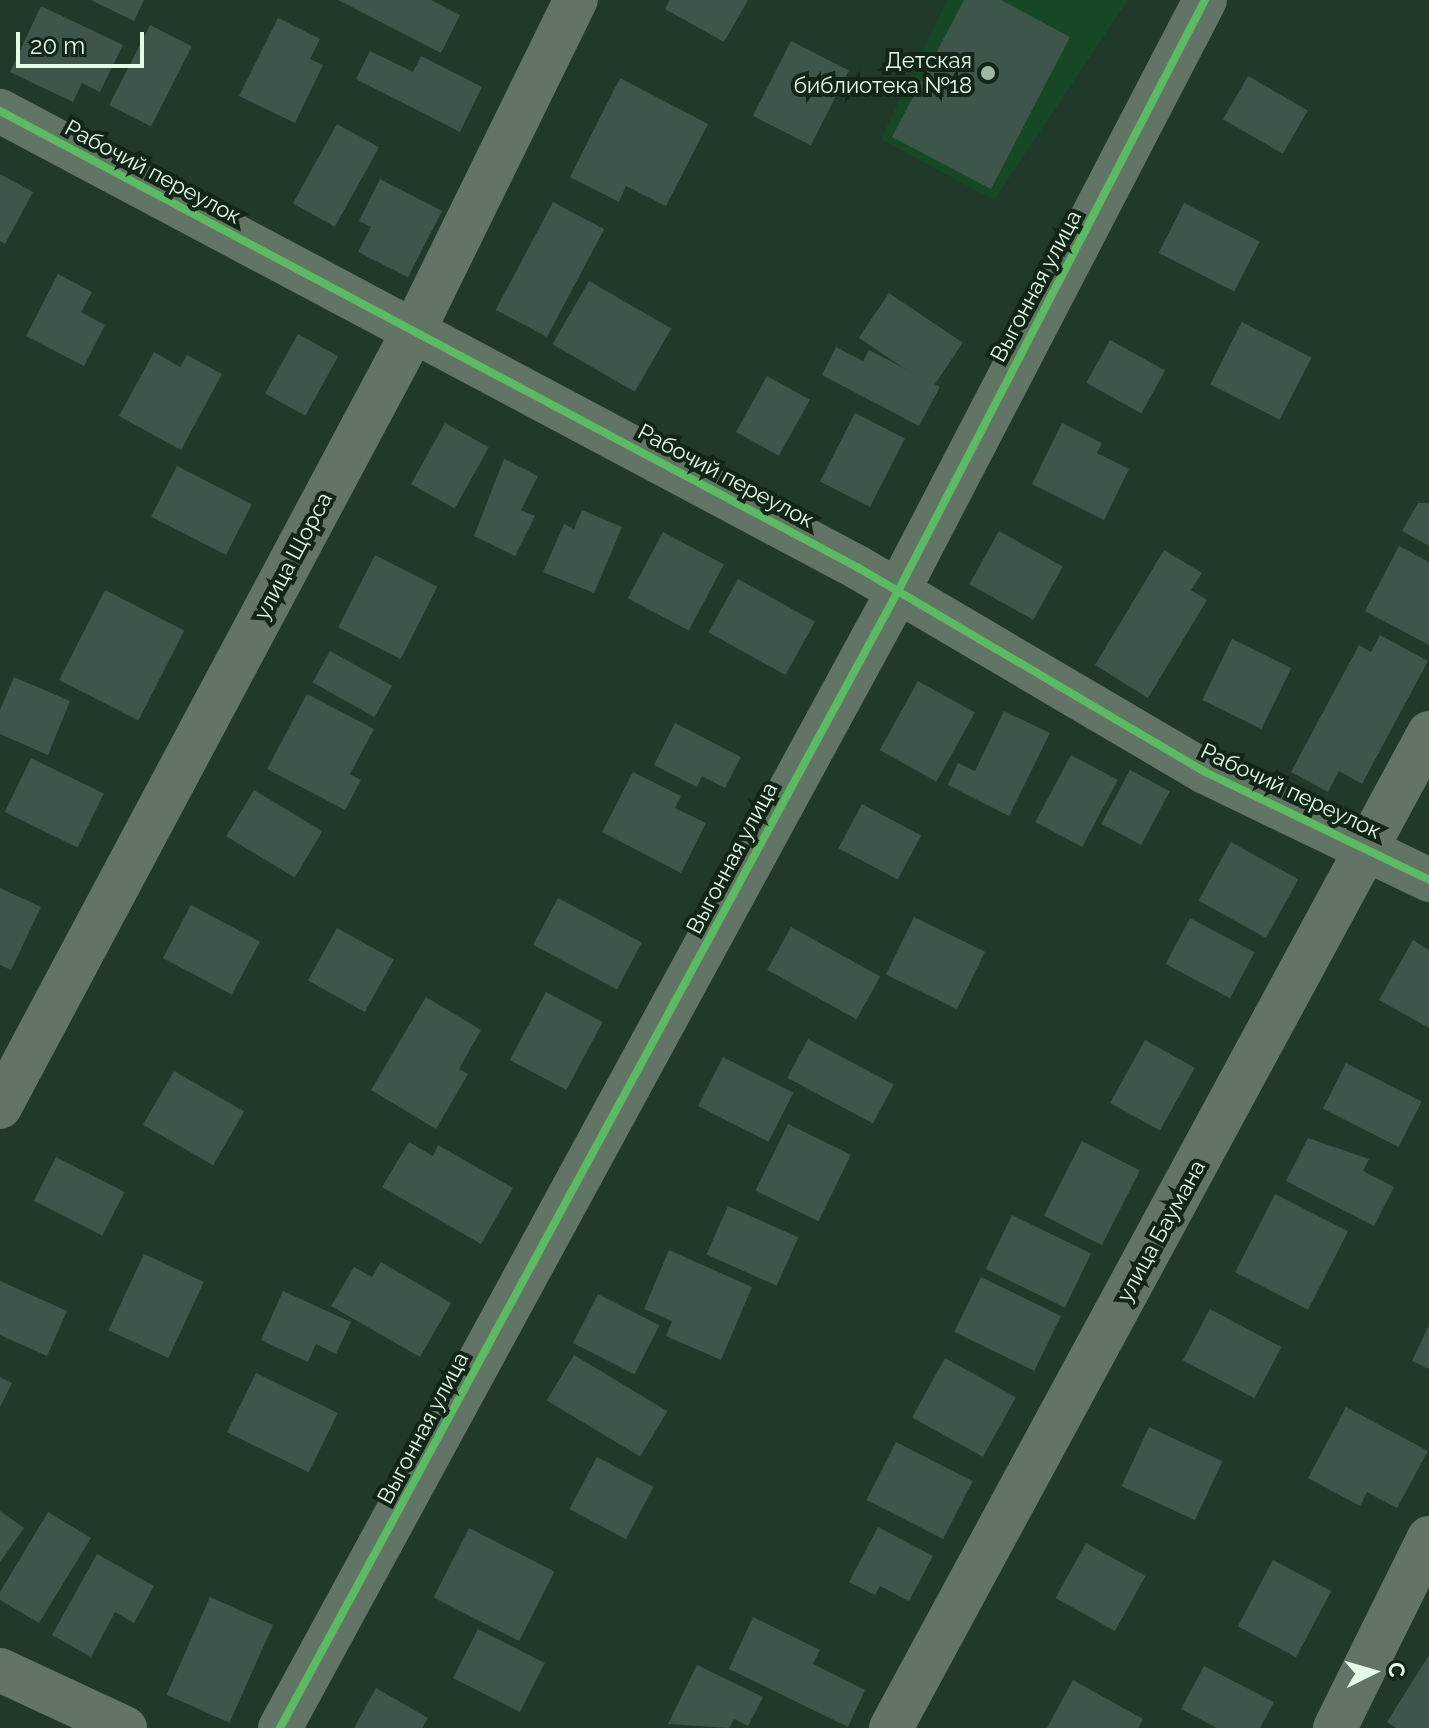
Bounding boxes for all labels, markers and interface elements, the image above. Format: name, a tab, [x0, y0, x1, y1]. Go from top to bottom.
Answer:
scale bar	[20, 16, 148, 66]
text: 20 m	[30, 31, 85, 60]
place label: Детская библиотека №18	[794, 47, 972, 98]
marker: Детская библиотека №18	[979, 64, 997, 82]
street label: Рабочий переулок	[60, 114, 246, 230]
street label: Выгонная улица	[985, 205, 1087, 367]
street label: Рабочий переулок	[633, 418, 819, 534]
street label: улица Щорса	[248, 488, 338, 624]
street label: Рабочий переулок	[1197, 738, 1385, 844]
street label: Выгонная улица	[681, 777, 783, 939]
street label: улица Баумана	[1111, 1156, 1211, 1306]
street label: Выгонная улица	[372, 1347, 474, 1509]
north arrow	[1333, 1632, 1413, 1712]
text: С	[1383, 1661, 1411, 1679]

